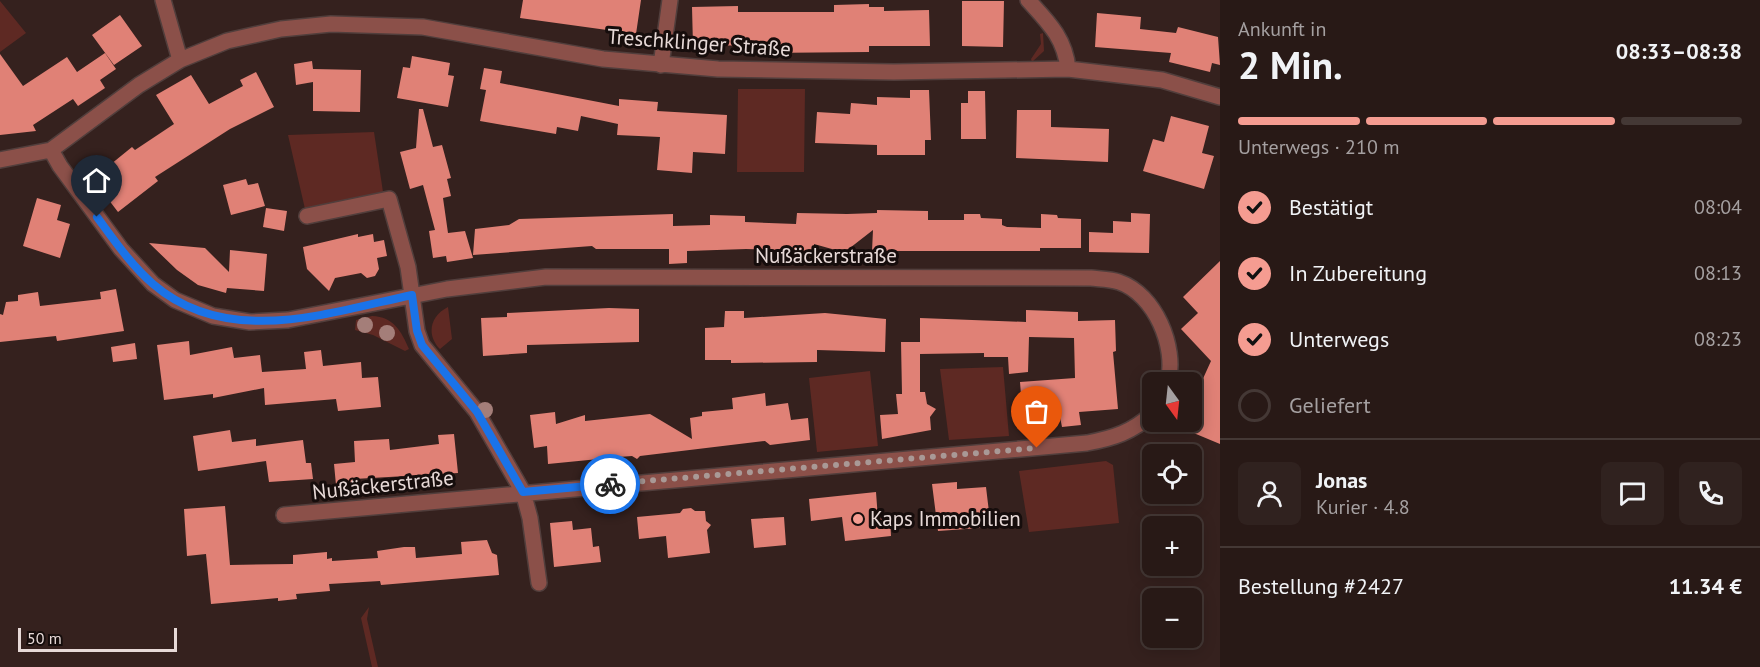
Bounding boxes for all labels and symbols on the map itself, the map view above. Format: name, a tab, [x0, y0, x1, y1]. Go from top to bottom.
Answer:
street label: Treschklinger Straße	[606, 23, 792, 62]
pin	[71, 155, 122, 217]
street label: Nußäckerstraße	[755, 242, 897, 269]
north arrow	[1142, 372, 1202, 432]
pin	[1011, 386, 1062, 448]
courier	[580, 454, 640, 514]
street label: Nußäckerstraße	[311, 464, 455, 505]
place label: Kaps Immobilien	[870, 505, 1021, 532]
marker: Kaps Immobilien	[851, 512, 865, 526]
scale bar	[18, 625, 177, 652]

